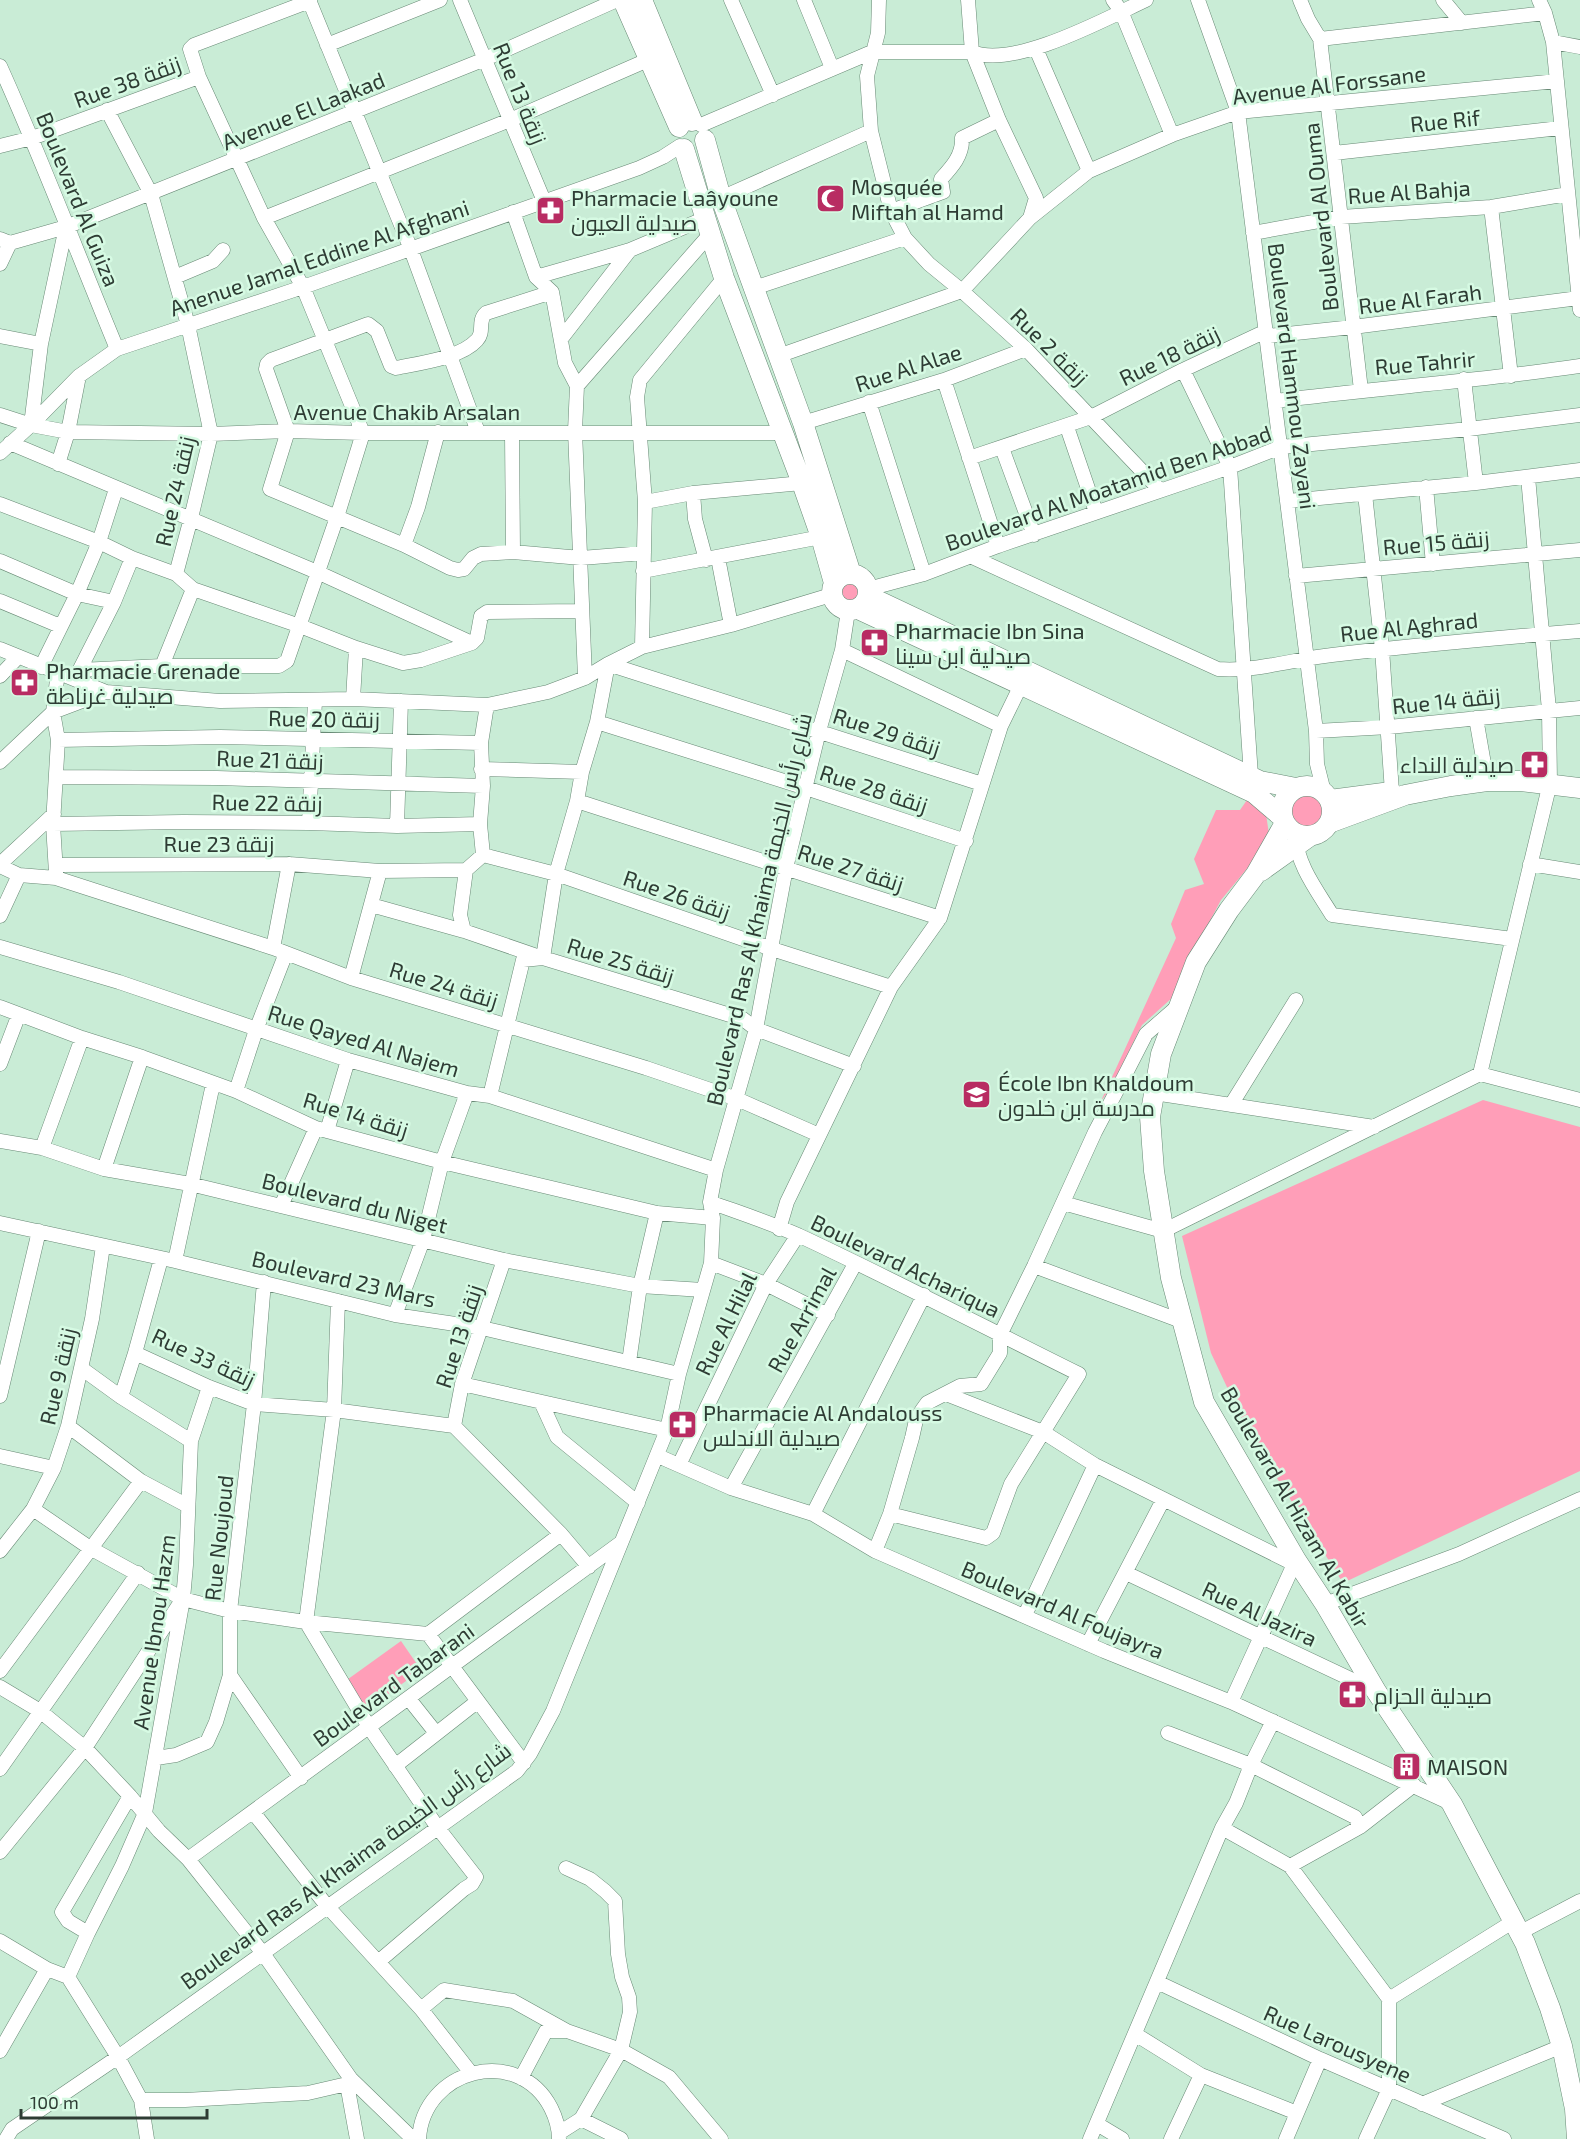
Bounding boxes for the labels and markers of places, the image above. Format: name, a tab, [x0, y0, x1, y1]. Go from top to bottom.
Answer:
place label: Mosquée Miftah al Hamd	[851, 173, 1004, 224]
mosque icon: Mosquée Miftah al Hamd	[814, 183, 846, 215]
place label: Pharmacie Laâyoune صيدلية العيون	[571, 184, 779, 236]
pharmacy icon: Pharmacie Laâyoune صيدلية العيون	[534, 194, 566, 226]
place label: Pharmacie Ibn Sina صيدلية ابن سينا	[895, 617, 1085, 670]
pharmacy icon: Pharmacie Ibn Sina صيدلية ابن سينا	[858, 627, 890, 659]
place label: Pharmacie Grenade صيدلية غرناطة	[46, 657, 240, 709]
pharmacy icon: Pharmacie Grenade صيدلية غرناطة	[9, 667, 41, 699]
pharmacy icon: صيدلية النداء	[1519, 748, 1551, 780]
place label: صيدلية النداء	[1399, 751, 1514, 777]
place label: École Ibn Khaldoum مدرسة ابن خلدون	[998, 1069, 1194, 1122]
school or university icon: École Ibn Khaldoum مدرسة ابن خلدون	[961, 1079, 993, 1111]
place label: Pharmacie Al Andalouss صيدلية الاندلس	[703, 1399, 943, 1452]
pharmacy icon: Pharmacie Al Andalouss صيدلية الاندلس	[666, 1409, 698, 1441]
pharmacy icon: صيدلية الحزام	[1337, 1679, 1369, 1711]
place label: صيدلية الحزام	[1374, 1682, 1492, 1712]
building icon: MAISON	[1390, 1750, 1422, 1782]
place label: MAISON	[1427, 1753, 1508, 1779]

